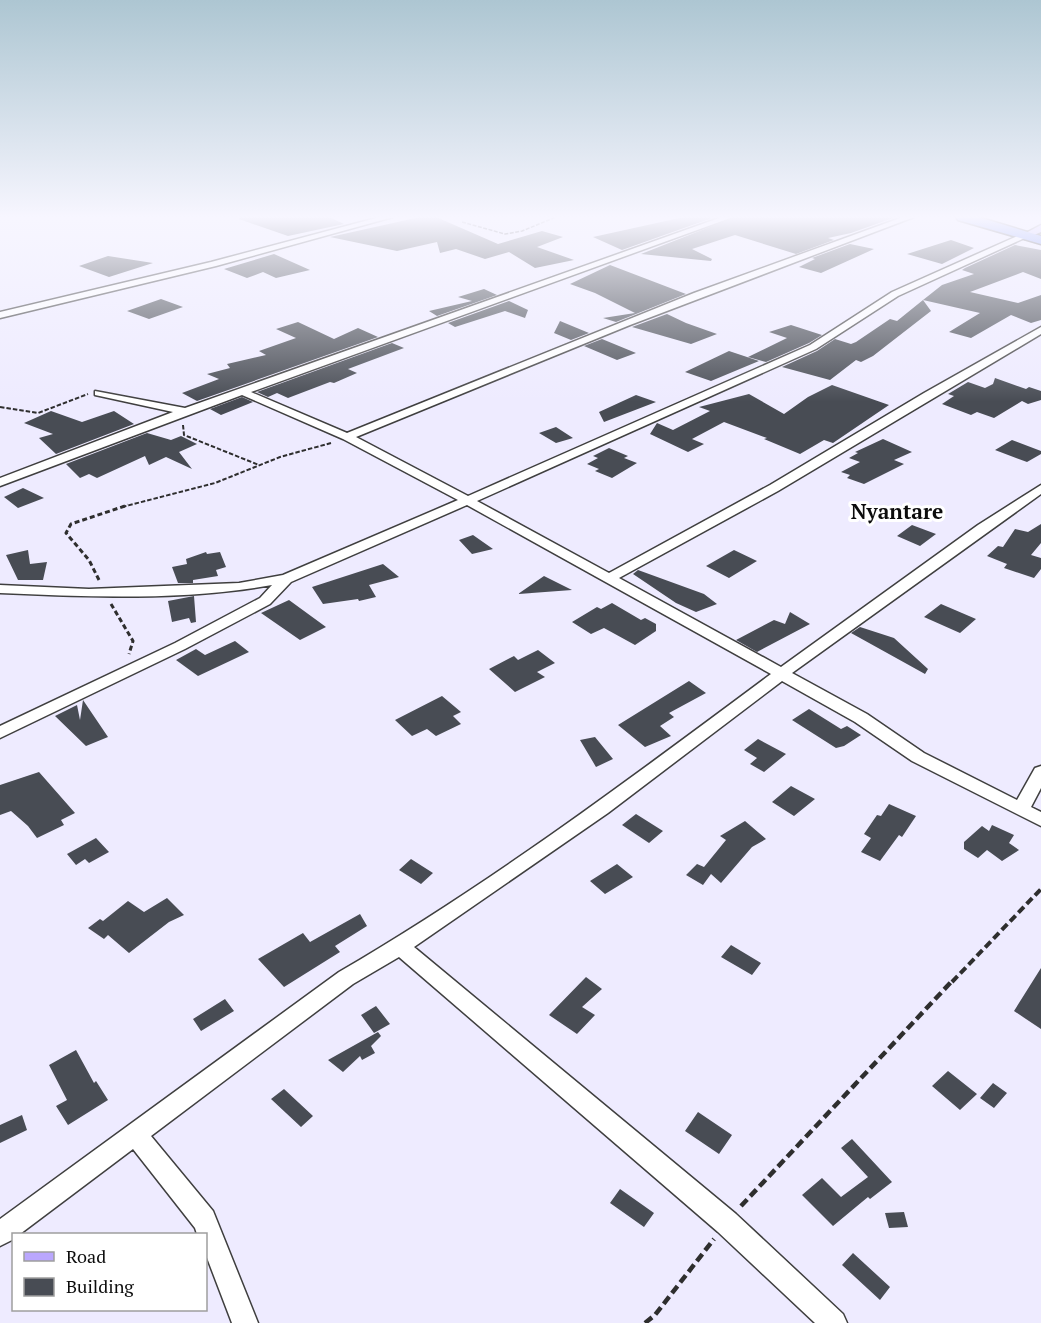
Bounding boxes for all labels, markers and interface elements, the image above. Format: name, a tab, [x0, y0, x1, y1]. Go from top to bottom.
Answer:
district label: Nyantare	[851, 497, 943, 525]
legend	[12, 1233, 207, 1311]
text: Road	[66, 1244, 106, 1268]
text: Building	[66, 1274, 134, 1298]

